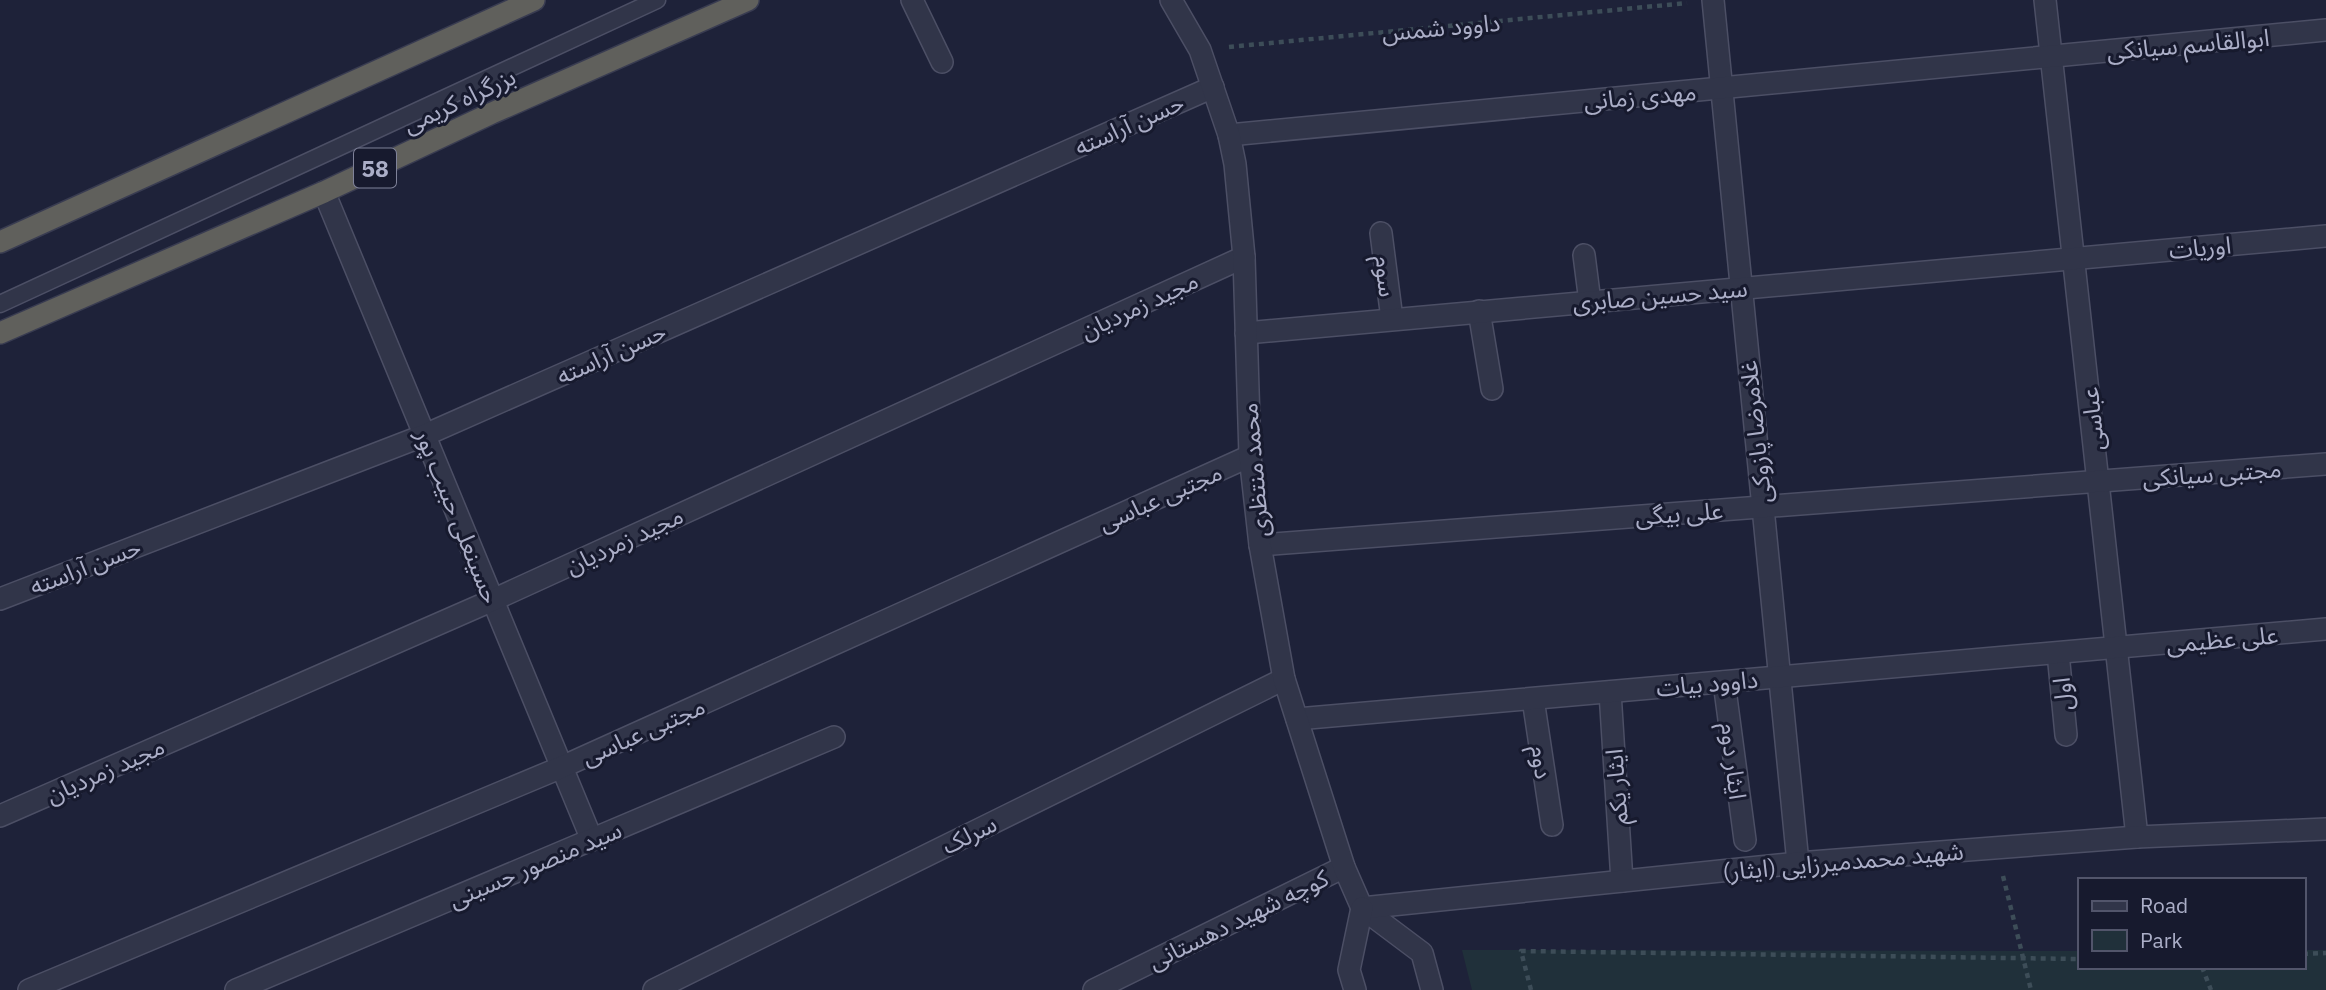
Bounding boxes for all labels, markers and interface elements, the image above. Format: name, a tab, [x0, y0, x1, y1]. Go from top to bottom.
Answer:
street label: داوود شمس	[1380, 6, 1502, 48]
street label: ابوالقاسم سیانکی	[2105, 21, 2271, 69]
street label: بزرگراه کریمی	[397, 60, 521, 140]
street label: مهدی زمانی	[1582, 75, 1698, 117]
street label: حسن آراسته	[1069, 86, 1189, 162]
road number: 58	[354, 148, 396, 188]
street label: اوریات	[2167, 228, 2233, 266]
street label: سوم	[1365, 253, 1404, 299]
street label: مجید زمردیان	[1075, 264, 1203, 346]
street label: سید حسین صابری	[1571, 271, 1749, 319]
street label: حسن آراسته	[551, 315, 671, 391]
street label: غلامرضا پازوکی	[1732, 359, 1779, 505]
street label: عباسی	[2073, 386, 2111, 452]
street label: محمد منتظری	[1232, 401, 1276, 539]
street label: حسینعلی حبیب پور	[408, 423, 508, 608]
street label: مجتبی سیانکی	[2141, 452, 2283, 494]
street label: مجتبی عباسی	[1093, 456, 1227, 538]
street label: علی بیگی	[1634, 494, 1724, 532]
street label: مجید زمردیان	[560, 499, 688, 581]
street label: حسن آراسته	[25, 530, 145, 602]
street label: علی عظیمی	[2165, 618, 2279, 660]
street label: داوود بیات	[1655, 663, 1759, 703]
street label: اول	[2045, 676, 2079, 712]
street label: مجتبی عباسی	[576, 690, 710, 772]
street label: ایثار دوم	[1710, 721, 1755, 802]
street label: مجید زمردیان	[41, 730, 169, 810]
street label: دوم	[1521, 743, 1560, 782]
street label: ایثار یکم	[1597, 748, 1637, 826]
street label: سرلک	[936, 807, 1002, 861]
street label: سید منصور حسینی	[444, 813, 626, 915]
street label: شهید محمدمیرزایی (ایثار)	[1721, 835, 1965, 887]
street label: کوچه شهید دهستانی	[1143, 861, 1334, 977]
legend	[2078, 878, 2305, 969]
text: Road	[2140, 891, 2188, 919]
text: Park	[2140, 926, 2183, 954]

